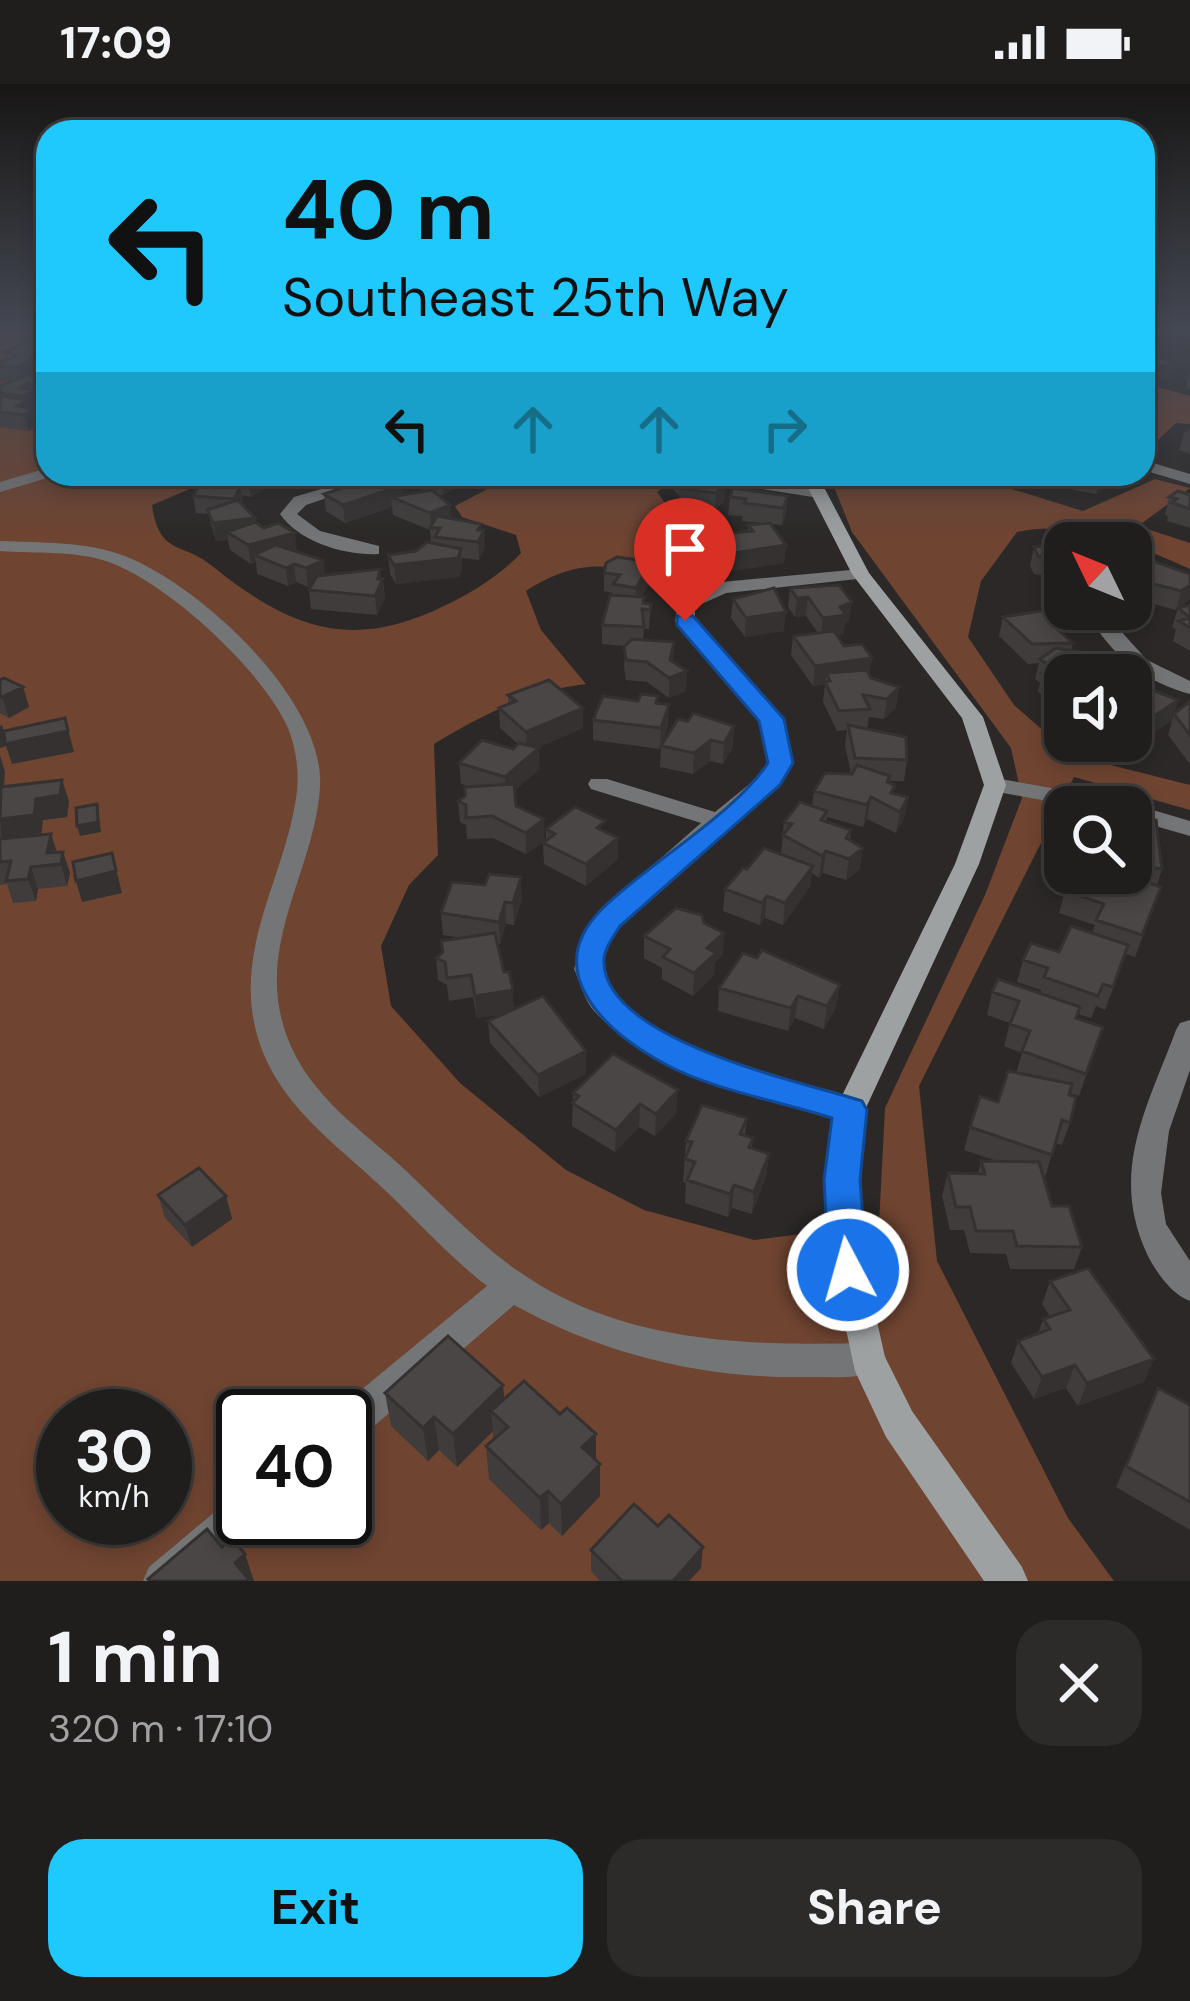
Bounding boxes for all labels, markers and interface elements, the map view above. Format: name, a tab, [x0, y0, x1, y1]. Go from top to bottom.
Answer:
text: 17:09	[60, 13, 172, 72]
text: 40 m	[282, 156, 495, 265]
icon: left	[84, 168, 240, 324]
text: Southeast 25th Way	[282, 262, 789, 333]
icon: left	[374, 396, 440, 462]
icon: ahead	[500, 396, 566, 462]
icon: ahead	[626, 396, 692, 462]
icon: right	[752, 396, 818, 462]
pin	[634, 498, 736, 621]
icon: arrive	[652, 516, 718, 582]
north arrow	[1044, 522, 1152, 630]
map controls	[1044, 522, 1152, 894]
button: sound	[1044, 654, 1152, 762]
button: search	[1044, 786, 1152, 894]
position arrow	[785, 1207, 911, 1333]
speed limit sign: 40	[216, 1389, 372, 1545]
text: 30	[75, 1412, 153, 1491]
text: km/h	[79, 1477, 149, 1516]
text: 1 min	[48, 1611, 223, 1704]
button: close	[1016, 1620, 1142, 1746]
text: 320 m · 17:10	[48, 1703, 273, 1754]
button: Exit	[48, 1839, 583, 1977]
button: Share	[607, 1839, 1142, 1977]

